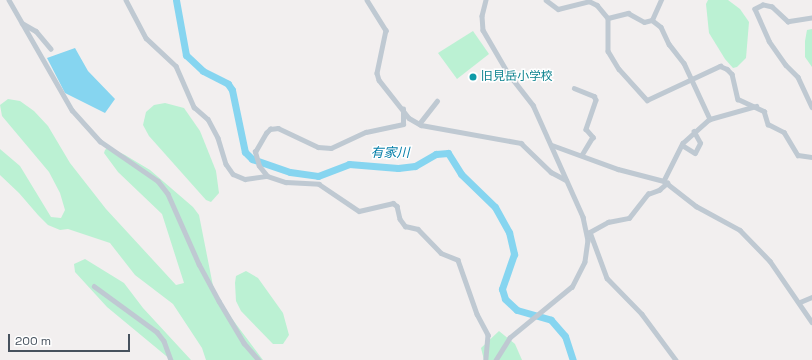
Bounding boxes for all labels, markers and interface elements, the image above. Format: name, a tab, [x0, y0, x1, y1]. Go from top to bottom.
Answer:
place label: 旧見岳小学校	[481, 70, 553, 84]
marker: 旧見岳小学校	[468, 72, 478, 82]
water label: 有家川	[371, 145, 409, 161]
scale bar	[10, 326, 132, 352]
text: 200 m	[15, 333, 51, 349]

